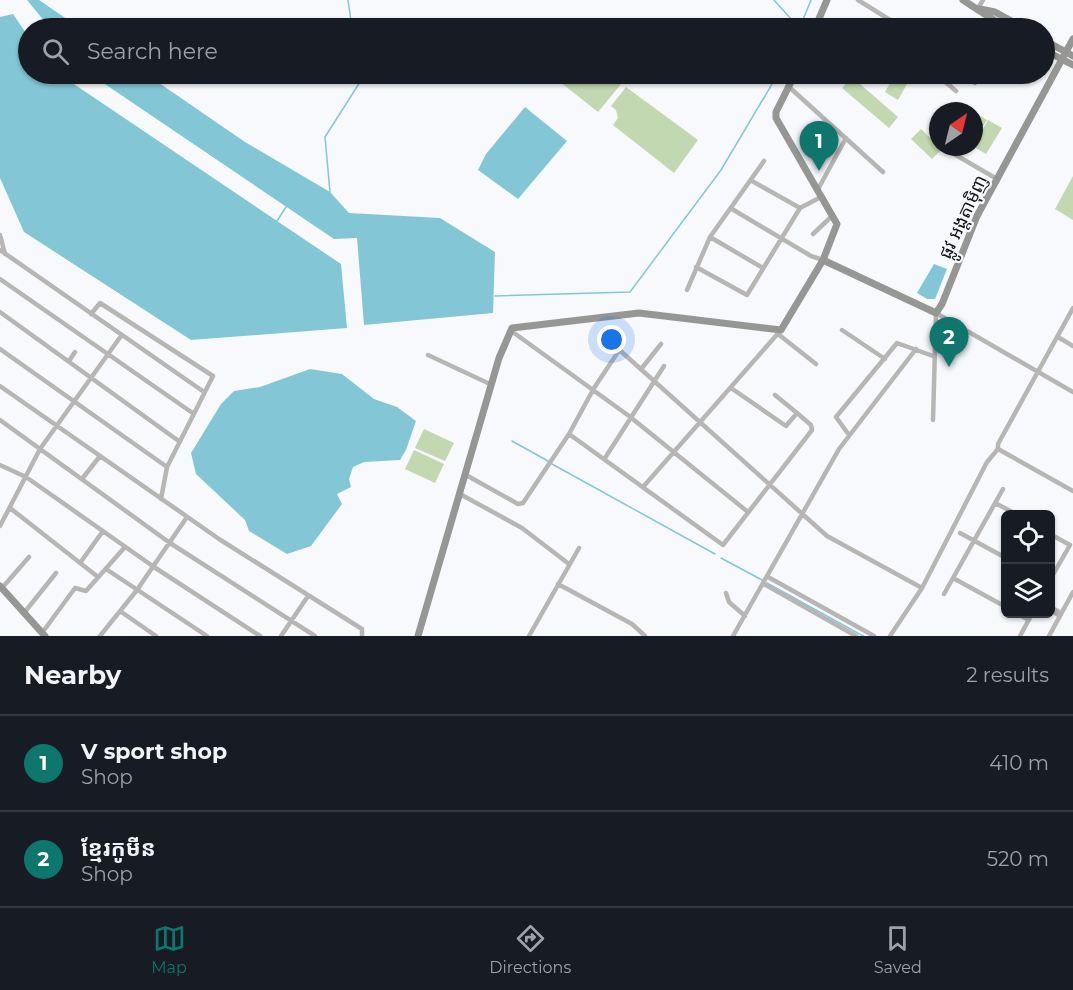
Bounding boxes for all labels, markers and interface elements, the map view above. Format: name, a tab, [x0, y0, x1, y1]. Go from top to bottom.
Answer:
search box	[18, 18, 1055, 84]
icon: search	[39, 35, 72, 68]
text: Search here	[87, 38, 218, 65]
north arrow	[929, 102, 983, 156]
pin: 1	[800, 122, 838, 171]
street label: ផ្លូវ អង្តតាម៉ិញ	[934, 172, 997, 265]
pin: 2	[930, 318, 968, 367]
your location	[597, 325, 626, 354]
map controls	[1001, 510, 1055, 618]
button: locate	[1001, 510, 1055, 564]
button: layers	[1001, 564, 1055, 618]
text: Nearby	[24, 659, 121, 691]
text: 2 results	[966, 663, 1049, 687]
text: V sport shop	[81, 738, 227, 765]
text: 1	[40, 751, 47, 775]
text: 410 m	[989, 751, 1049, 775]
text: Shop	[81, 765, 133, 789]
text: ខ្មែរកូមីន	[81, 835, 156, 862]
text: 2	[38, 847, 49, 871]
text: 520 m	[987, 847, 1049, 871]
text: Shop	[81, 862, 133, 886]
tab: Map	[151, 922, 187, 977]
tab: Directions	[489, 922, 571, 977]
tab: Saved	[874, 922, 922, 977]

